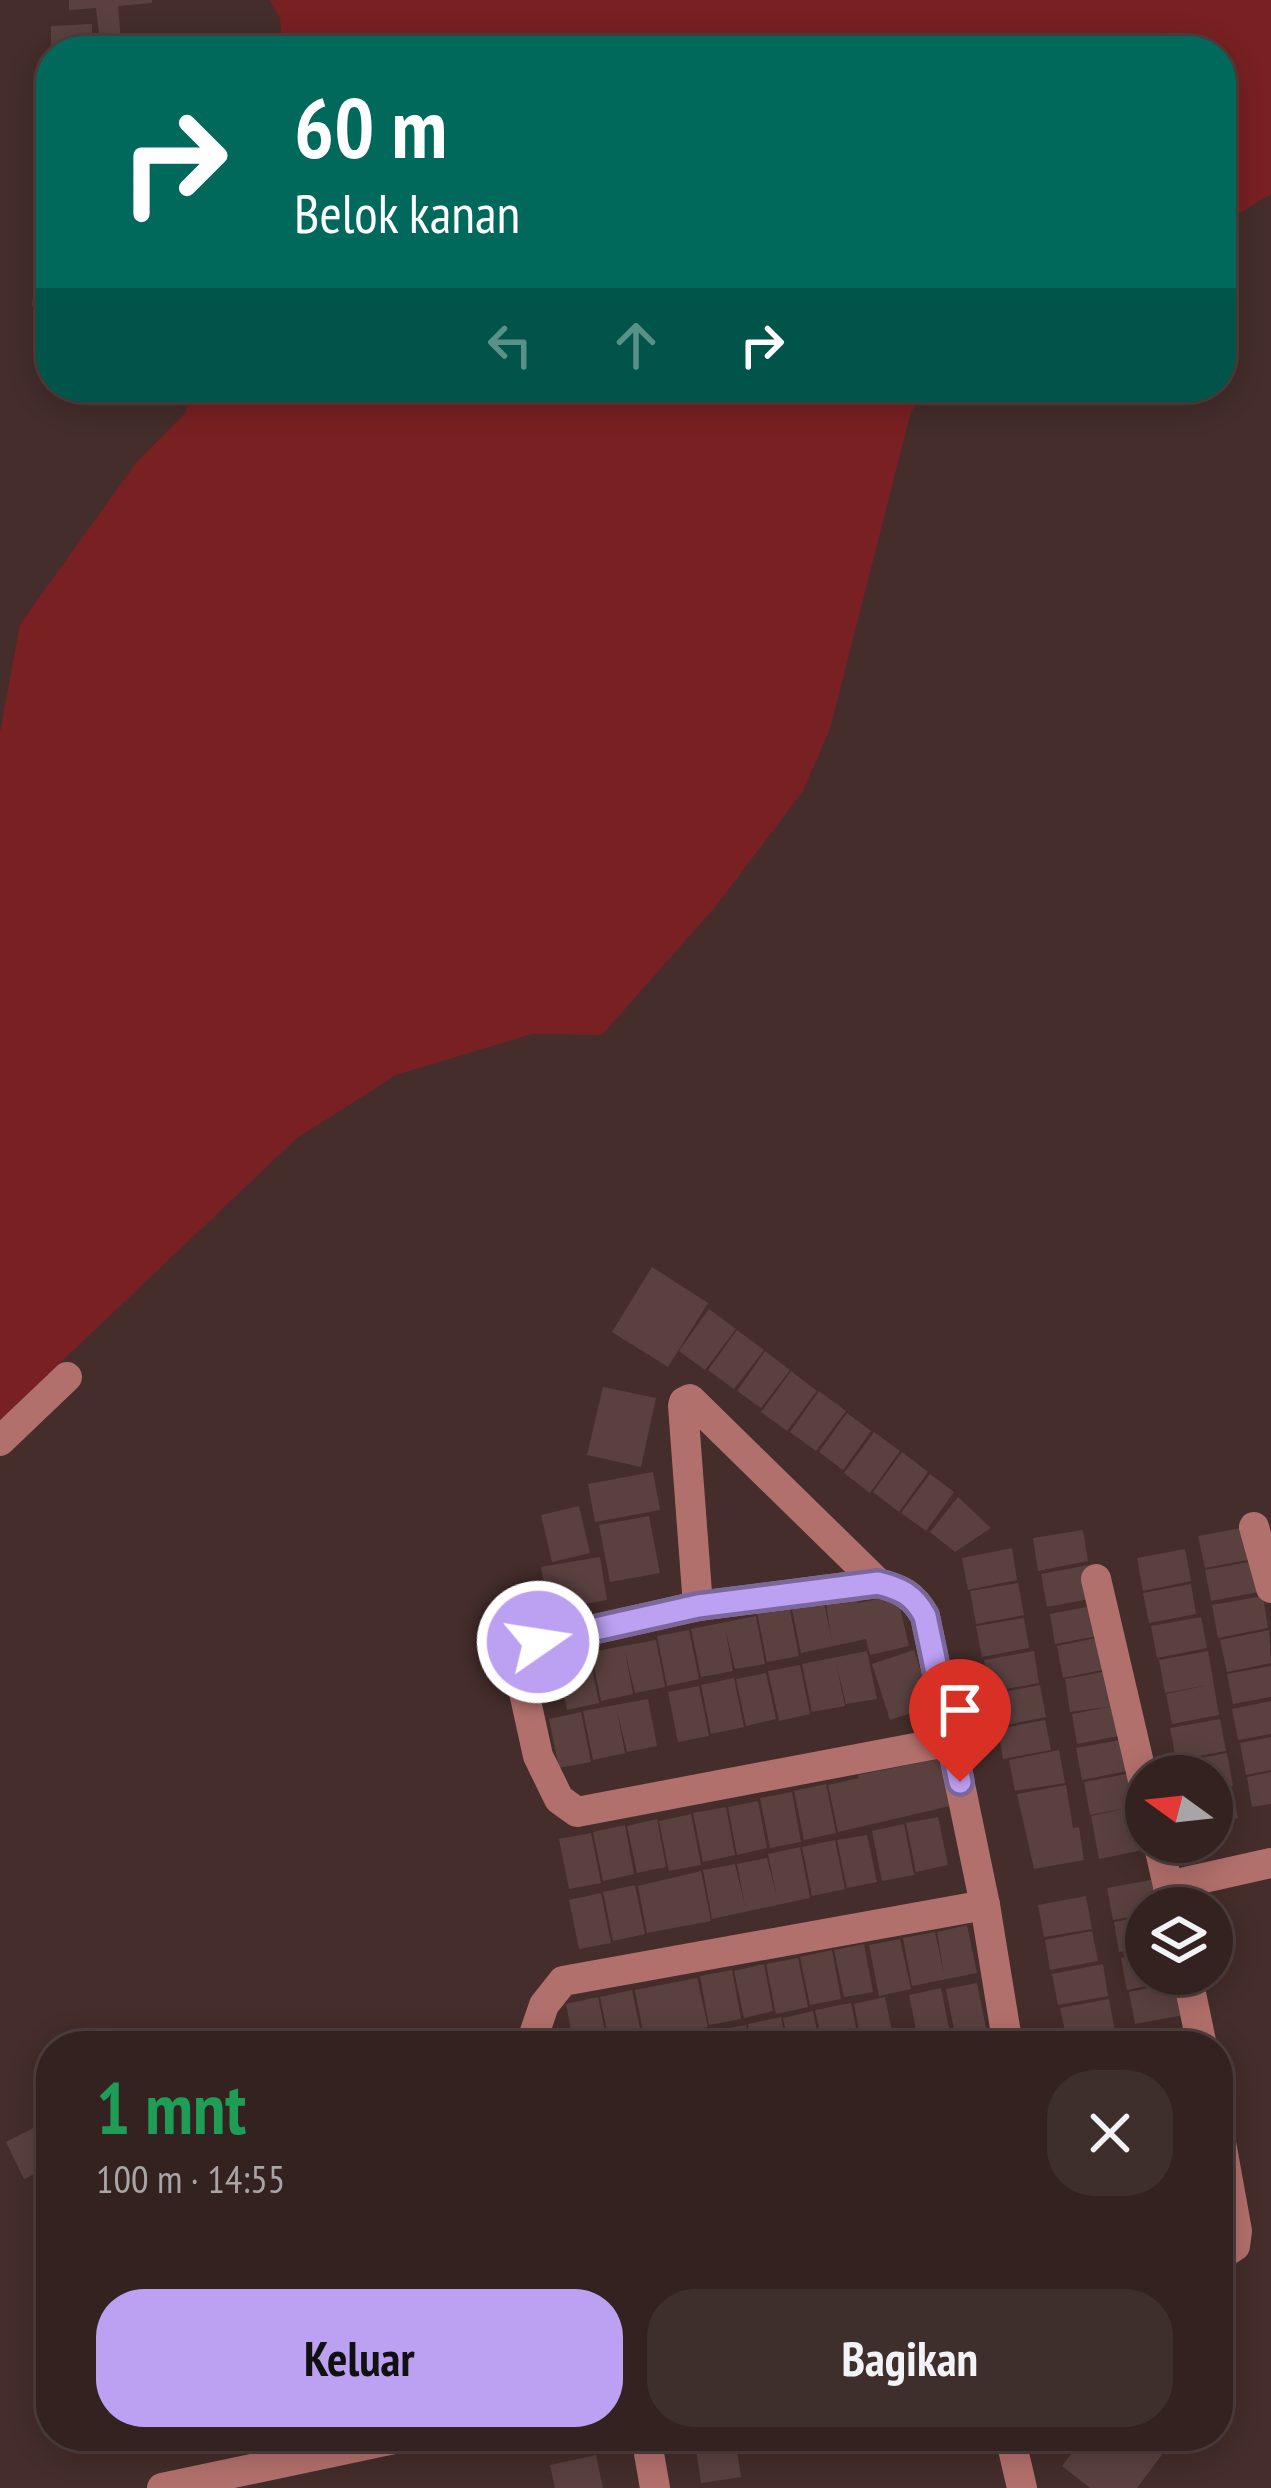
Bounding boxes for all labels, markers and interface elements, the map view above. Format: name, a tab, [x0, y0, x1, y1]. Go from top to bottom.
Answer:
text: 60 m	[294, 72, 447, 181]
icon: right	[96, 84, 252, 240]
text: Belok kanan	[294, 178, 520, 248]
icon: left	[477, 312, 543, 378]
icon: ahead	[603, 312, 669, 378]
icon: right	[729, 312, 795, 378]
position arrow	[475, 1579, 601, 1705]
pin	[909, 1659, 1011, 1782]
icon: arrive	[927, 1677, 993, 1743]
north arrow	[1125, 1755, 1233, 1863]
map controls	[1125, 1755, 1233, 1995]
button: layers	[1125, 1887, 1233, 1995]
text: 1 mnt	[96, 2061, 246, 2154]
button: close	[1047, 2070, 1173, 2196]
text: 100 m · 14:55	[96, 2153, 285, 2204]
button: Keluar	[96, 2289, 623, 2427]
button: Bagikan	[647, 2289, 1173, 2427]

